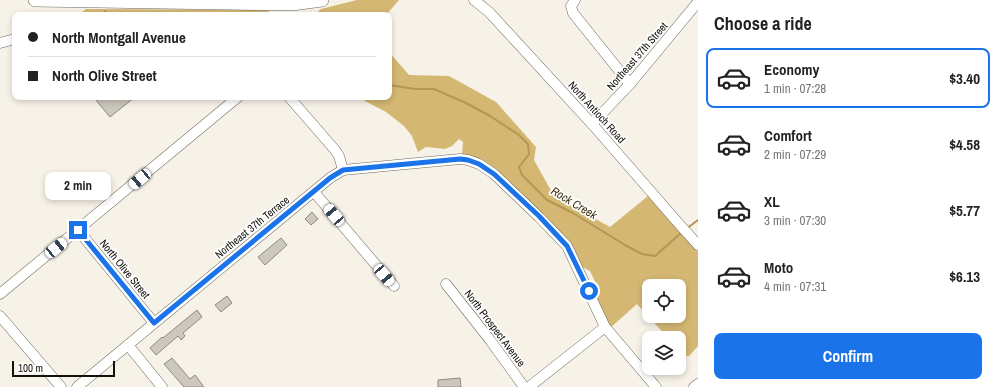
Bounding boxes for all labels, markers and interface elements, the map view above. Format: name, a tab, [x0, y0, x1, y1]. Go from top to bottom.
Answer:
text: Choose a ride	[714, 11, 812, 36]
street label: Northeast 37th Street	[604, 19, 671, 93]
text: North Montgall Avenue	[52, 27, 186, 48]
text: Economy	[764, 59, 819, 80]
icon: car	[716, 60, 752, 96]
text: North Olive Street	[52, 65, 157, 86]
text: $3.40	[949, 68, 980, 89]
street label: North Antioch Road	[565, 78, 629, 146]
text: 1 min · 07:28	[764, 80, 826, 97]
text: Comfort	[764, 125, 812, 146]
icon: car	[716, 126, 752, 162]
text: $4.58	[949, 134, 980, 155]
text: 2 min · 07:29	[764, 146, 826, 163]
car	[127, 167, 153, 191]
callout: 2 min	[45, 172, 111, 200]
text: 2 min	[64, 177, 92, 194]
water label: Rock Creek	[548, 183, 601, 224]
text: XL	[764, 191, 780, 212]
icon: car	[716, 192, 752, 228]
street label: Northeast 37th Terrace	[212, 193, 292, 261]
text: $5.77	[949, 200, 980, 221]
car	[322, 202, 346, 228]
text: 3 min · 07:30	[764, 212, 826, 229]
route end	[69, 221, 87, 239]
car	[43, 236, 69, 260]
street label: North Olive Street	[97, 237, 153, 302]
text: Moto	[764, 257, 793, 278]
icon: car	[716, 258, 752, 294]
car	[372, 262, 396, 288]
text: $6.13	[949, 266, 980, 287]
text: 4 min · 07:31	[764, 278, 826, 295]
map controls	[642, 279, 686, 375]
button: locate	[642, 279, 686, 323]
route start	[580, 282, 598, 300]
street label: North Prospect Avenue	[462, 287, 528, 369]
button: layers	[642, 331, 686, 375]
button: Confirm	[714, 333, 982, 379]
scale bar	[12, 359, 115, 378]
text: 100 m	[18, 361, 43, 375]

